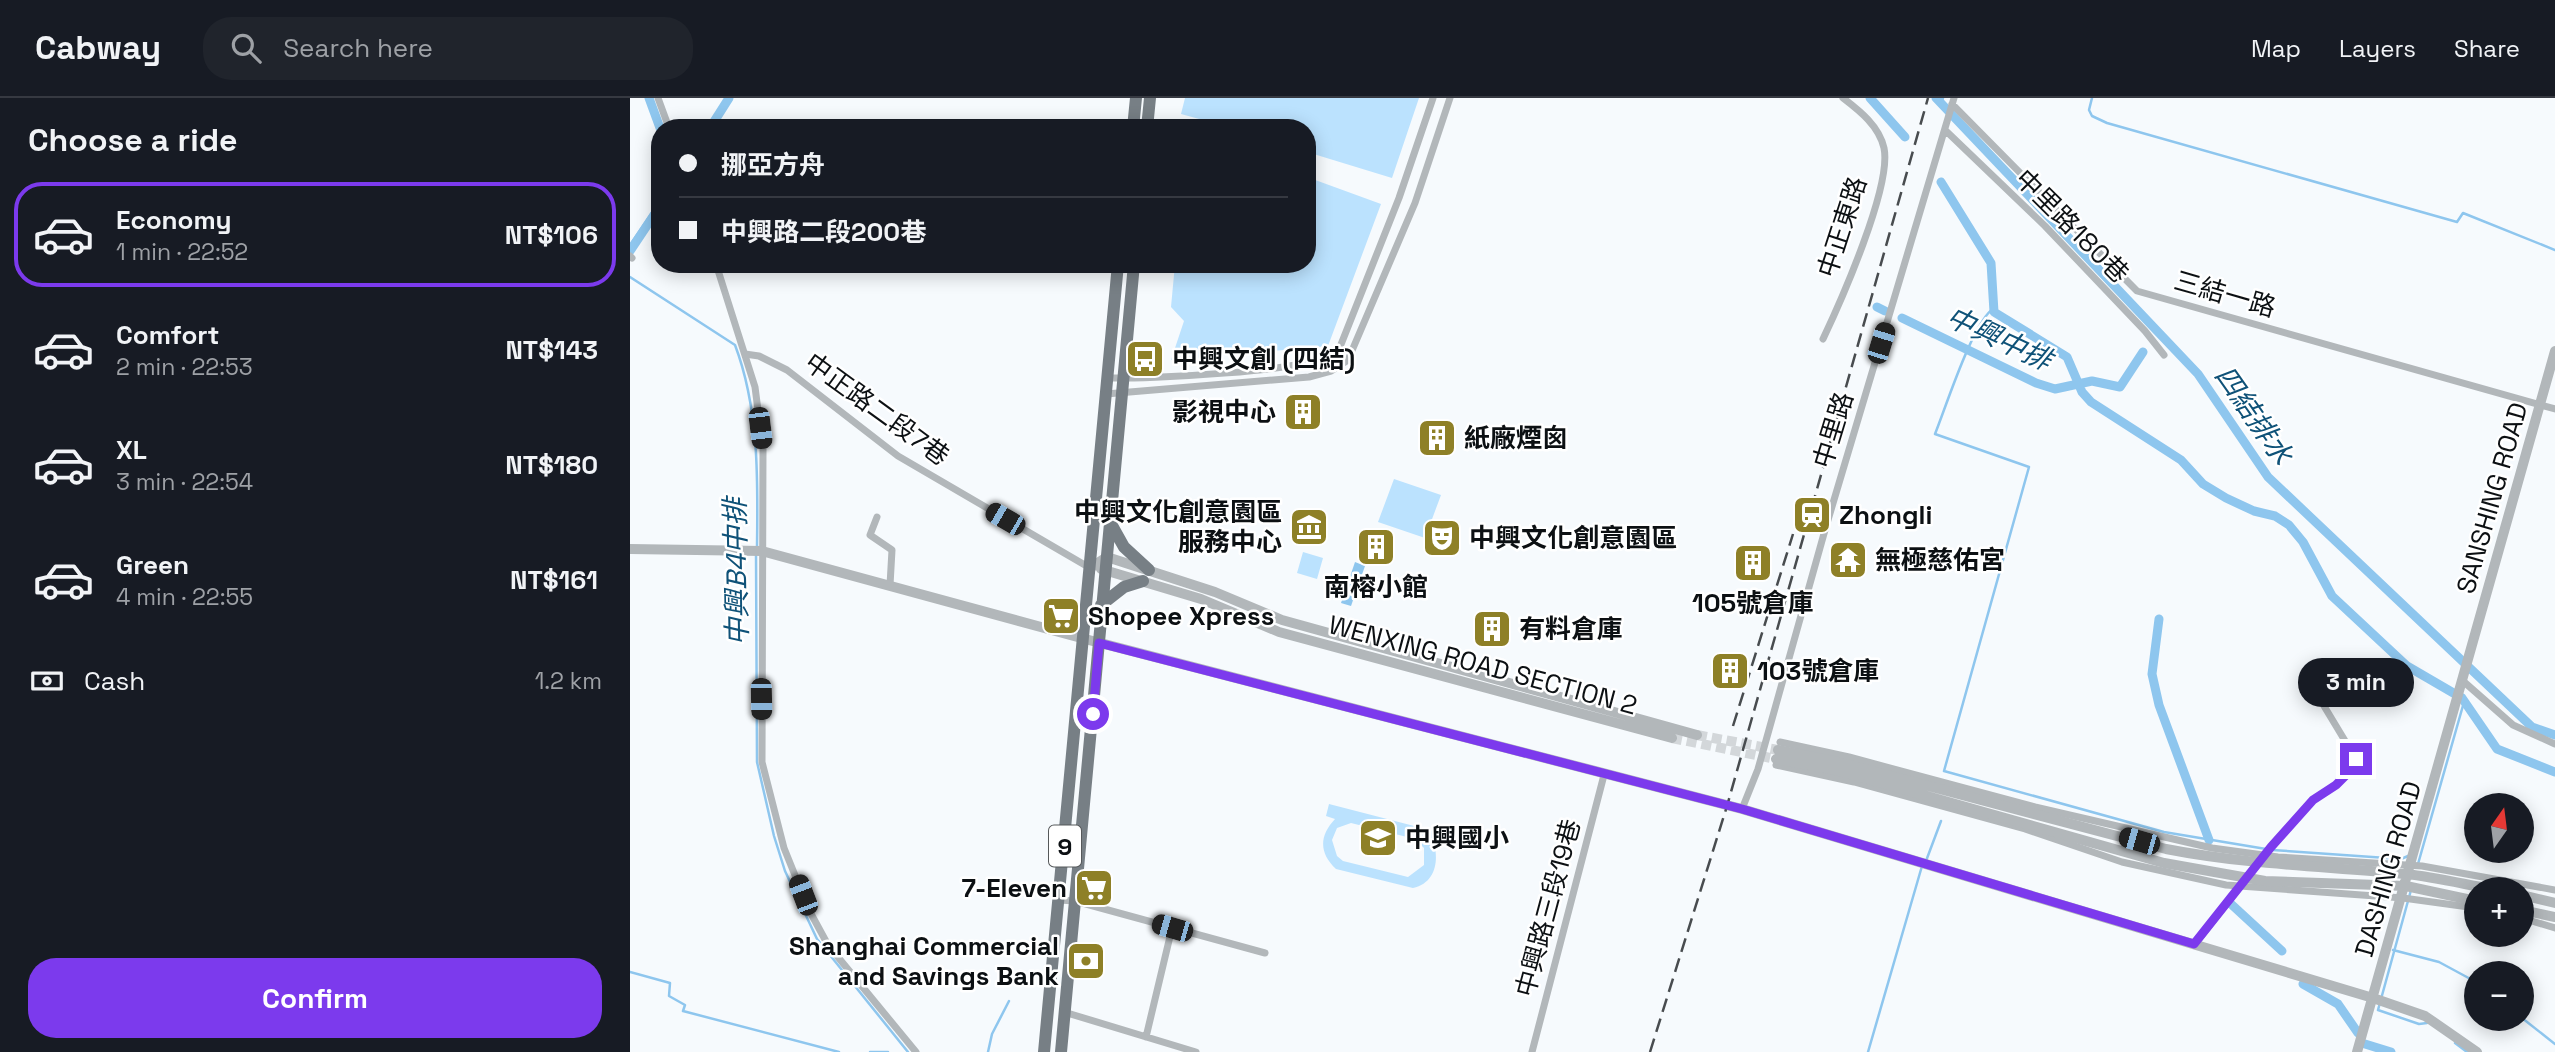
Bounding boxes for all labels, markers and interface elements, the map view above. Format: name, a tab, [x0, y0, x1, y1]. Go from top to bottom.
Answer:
search box	[203, 17, 693, 80]
text: Cabway	[35, 27, 161, 69]
icon: search	[227, 29, 265, 67]
text: Search here	[283, 31, 433, 65]
text: Map	[2251, 33, 2301, 64]
text: Layers	[2339, 33, 2416, 64]
text: Share	[2454, 33, 2520, 64]
text: Choose a ride	[28, 120, 238, 160]
text: 挪亞方舟	[721, 148, 825, 182]
street label: 中里路180巷	[2008, 162, 2136, 290]
street label: 中正東路	[1810, 172, 1874, 282]
icon: car	[32, 203, 95, 266]
text: Economy	[116, 203, 232, 237]
text: 中興路二段200巷	[721, 215, 926, 249]
text: NT$106	[505, 218, 598, 252]
text: 1 min · 22:52	[116, 237, 248, 267]
street label: 三結一路	[2170, 263, 2280, 325]
water label: 中興中排	[1941, 298, 2061, 380]
icon: car	[32, 318, 95, 381]
text: Comfort	[116, 318, 219, 352]
car	[1865, 320, 1898, 366]
text: NT$143	[505, 333, 598, 367]
bus stop icon: 中興文創 (四結)	[1124, 338, 1166, 380]
place label: 中興文創 (四結)	[1172, 342, 1355, 376]
street label: 中正路二段7巷	[798, 345, 956, 473]
text: 2 min · 22:53	[116, 352, 253, 382]
water label: 四結排水	[2207, 359, 2302, 473]
street label: 中里路	[1805, 388, 1861, 472]
building icon: 影視中心	[1282, 391, 1324, 433]
place label: 影視中心	[1172, 395, 1276, 429]
street label: SANSHING ROAD	[2448, 399, 2536, 597]
car	[748, 406, 773, 450]
building icon: 紙廠煙囪	[1416, 417, 1458, 459]
place label: 紙廠煙囪	[1464, 421, 1568, 455]
icon: car	[32, 433, 95, 496]
text: XL	[116, 433, 147, 467]
text: NT$180	[505, 448, 598, 482]
text: 3 min · 22:54	[116, 467, 253, 497]
water label: 中興B4中排	[717, 494, 755, 646]
station icon: Zhongli	[1791, 494, 1833, 536]
place label: 中興文化創意園區 服務中心	[1074, 495, 1282, 559]
place label: Zhongli	[1839, 498, 1932, 532]
car	[982, 499, 1029, 539]
museum icon: 中興文化創意園區 服務中心	[1288, 506, 1330, 548]
theatre icon: 中興文化創意園區	[1421, 517, 1463, 559]
place label: 中興文化創意園區	[1469, 521, 1677, 555]
building icon: 南榕小館	[1355, 526, 1397, 568]
temple icon: 無極慈佑宮	[1827, 539, 1869, 581]
building icon: 105號倉庫	[1732, 542, 1774, 584]
place label: 無極慈佑宮	[1875, 543, 2005, 577]
icon: car	[32, 548, 95, 611]
text: Green	[116, 548, 189, 582]
text: NT$161	[510, 563, 598, 597]
place label: 南榕小館	[1324, 570, 1428, 604]
text: 4 min · 22:55	[116, 582, 253, 612]
place label: 105號倉庫	[1692, 586, 1814, 620]
supermarket icon: Shopee Xpress	[1040, 595, 1082, 637]
place label: Shopee Xpress	[1088, 599, 1274, 633]
street label: WENXING ROAD SECTION 2	[1325, 607, 1641, 723]
building icon: 有料倉庫	[1471, 608, 1513, 650]
place label: 有料倉庫	[1519, 612, 1623, 646]
building icon: 103號倉庫	[1709, 650, 1751, 692]
place label: 103號倉庫	[1757, 654, 1879, 688]
callout: 3 min	[2298, 658, 2414, 706]
icon: cash	[28, 662, 66, 700]
text: Cash	[84, 664, 145, 698]
text: 1.2 km	[535, 666, 602, 696]
text: 3 min	[2326, 667, 2386, 697]
car	[751, 678, 772, 720]
route start	[1077, 698, 1109, 730]
route end	[2340, 743, 2372, 775]
street label: DASHING ROAD	[2347, 777, 2429, 961]
north arrow	[2464, 793, 2534, 863]
map controls	[2464, 793, 2534, 1031]
street label: 中興路三段19巷	[1508, 815, 1588, 1001]
school or university icon: 中興國小	[1357, 817, 1399, 859]
place label: 中興國小	[1405, 821, 1509, 855]
car	[2116, 825, 2163, 857]
road number: 9	[1049, 826, 1081, 866]
supermarket icon: 7-Eleven	[1073, 867, 1115, 909]
place label: 7-Eleven	[962, 871, 1067, 905]
car	[786, 872, 821, 918]
button: +	[2464, 877, 2534, 947]
car	[1149, 912, 1196, 944]
place label: Shanghai Commercial and Savings Bank	[789, 929, 1059, 993]
bank icon: Shanghai Commercial and Savings Bank	[1065, 940, 1107, 982]
button: Confirm	[28, 958, 602, 1038]
button: −	[2464, 961, 2534, 1031]

